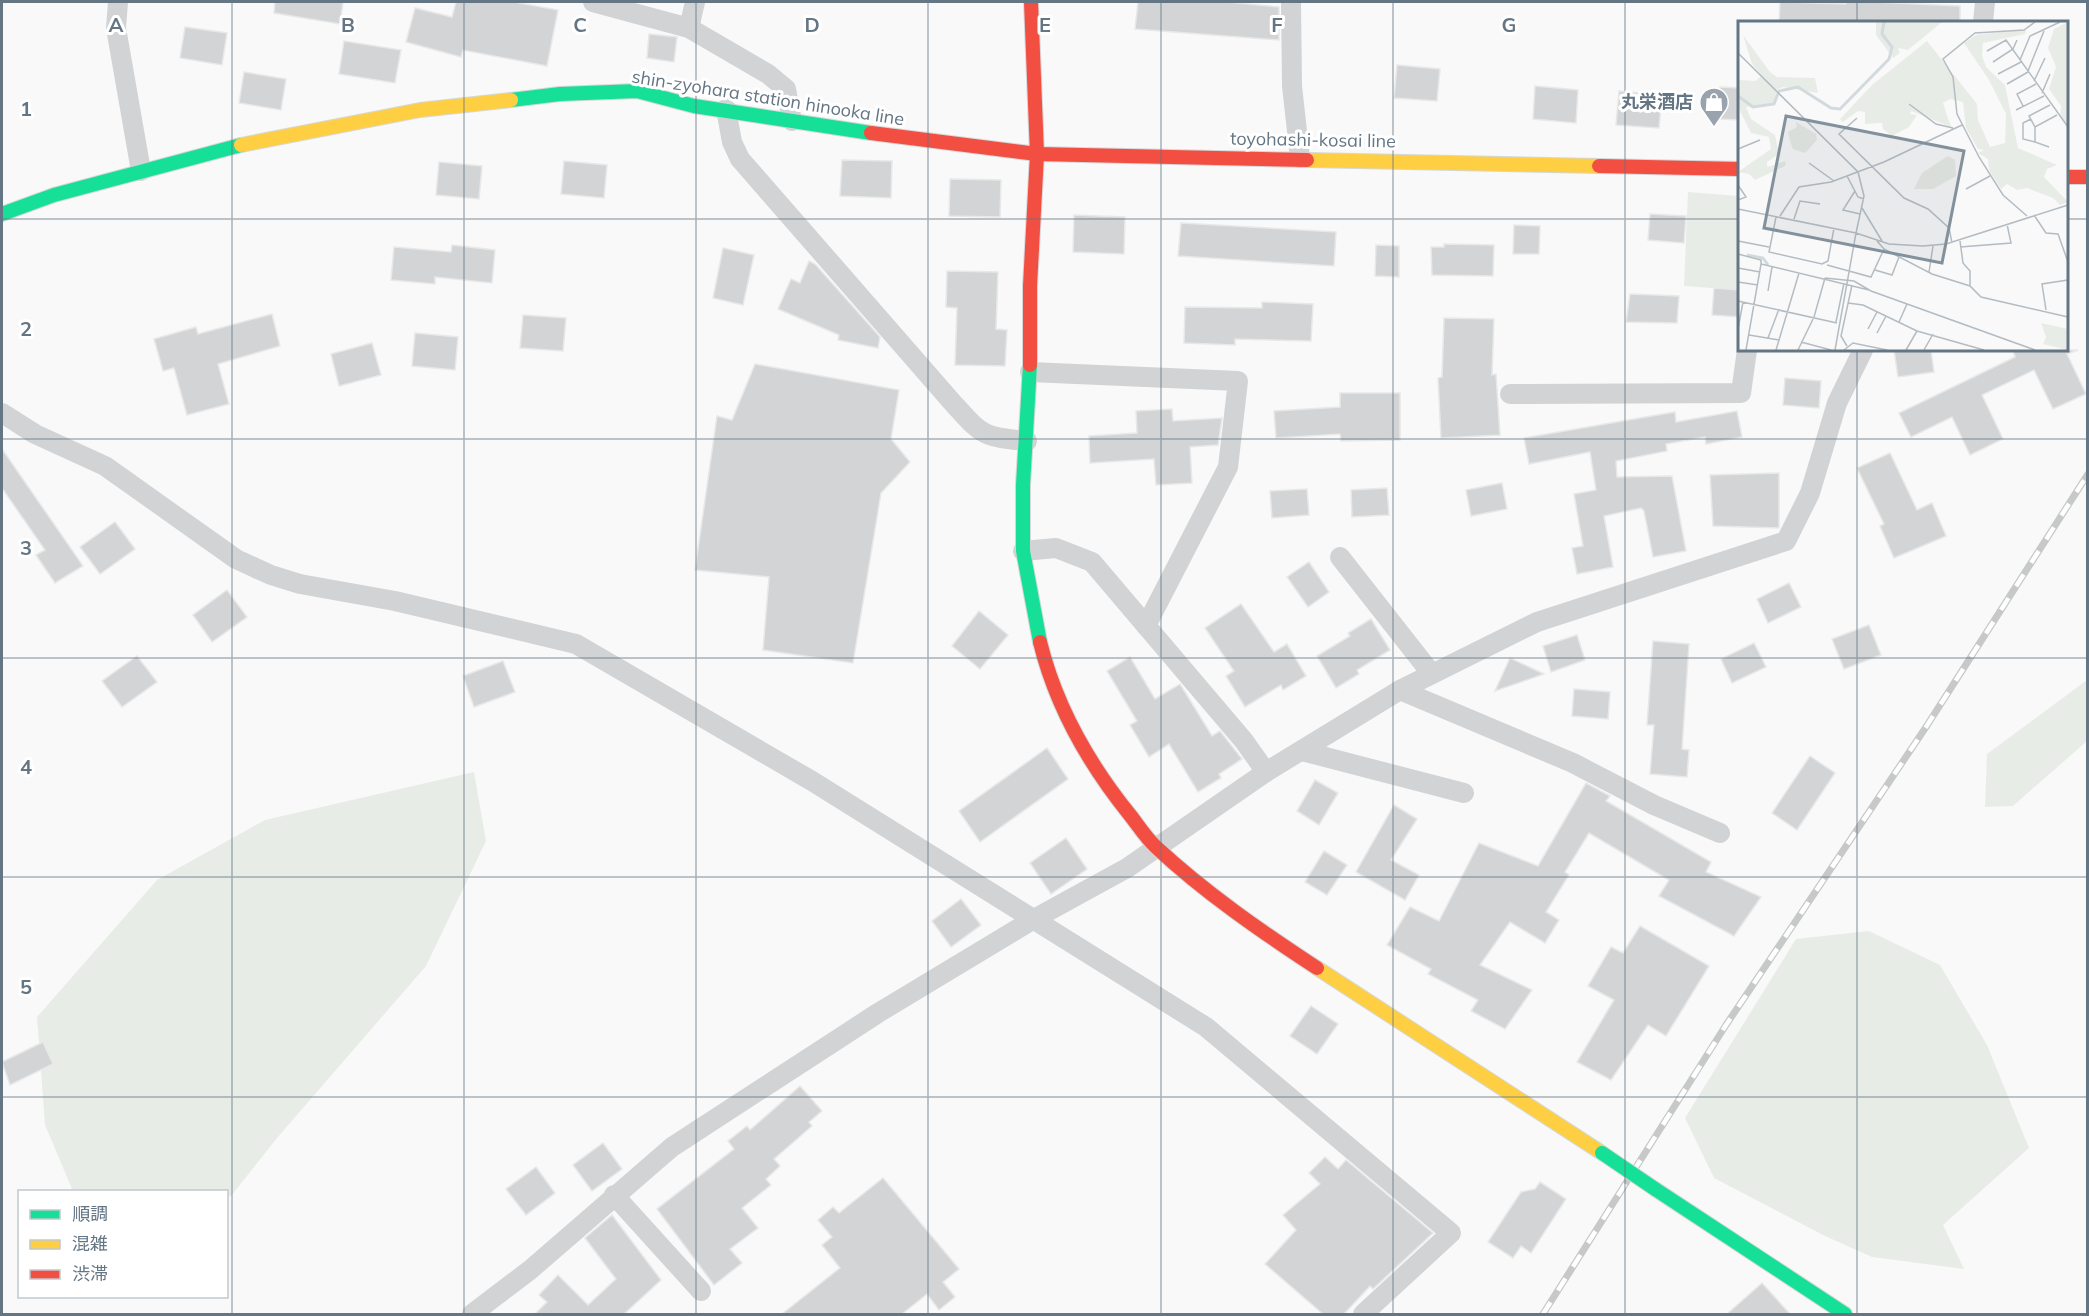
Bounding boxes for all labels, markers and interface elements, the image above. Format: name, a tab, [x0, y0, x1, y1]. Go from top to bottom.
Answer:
text: A	[109, 12, 124, 37]
text: B	[341, 12, 355, 37]
text: C	[573, 12, 587, 37]
text: D	[804, 12, 820, 37]
text: E	[1039, 12, 1051, 37]
text: F	[1271, 12, 1283, 37]
text: G	[1502, 12, 1516, 37]
inset map	[1738, 21, 2068, 351]
street label: shin-zyohara station hinooka line	[630, 65, 906, 130]
shop icon: 丸栄酒店	[1698, 86, 1730, 128]
place label: 丸栄酒店	[1621, 90, 1693, 113]
text: 1	[20, 96, 32, 121]
street label: toyohashi-kosai line	[1230, 127, 1396, 152]
text: 2	[20, 316, 32, 341]
text: 3	[20, 535, 32, 560]
text: 4	[20, 754, 32, 779]
text: 5	[20, 974, 32, 999]
legend	[18, 1190, 228, 1298]
text: 順調	[72, 1202, 108, 1225]
text: 混雑	[72, 1232, 108, 1255]
text: 渋滞	[72, 1262, 108, 1285]

